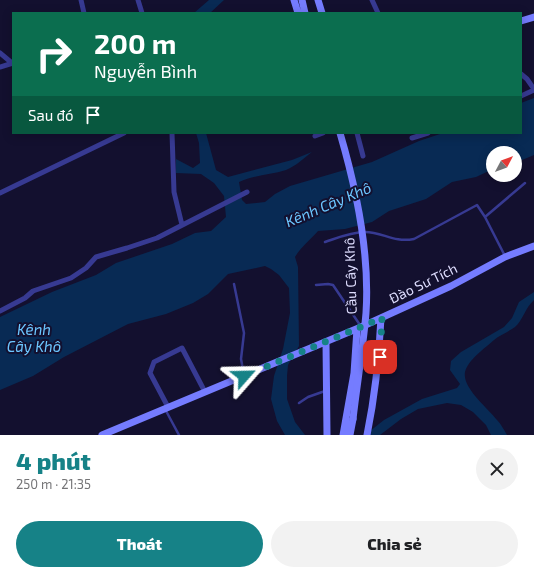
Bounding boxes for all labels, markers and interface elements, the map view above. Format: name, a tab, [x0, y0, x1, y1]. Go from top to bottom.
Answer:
text: 200 m	[94, 26, 176, 60]
icon: right	[28, 28, 80, 80]
text: Nguyễn Bình	[94, 60, 197, 82]
icon: arrive	[82, 104, 104, 126]
text: Sau đó	[28, 106, 74, 124]
north arrow	[486, 146, 522, 182]
map controls	[486, 146, 522, 182]
water label: Kênh Cây Khô	[282, 178, 374, 231]
street label: Cầu Cây Khô	[340, 237, 360, 315]
street label: Đào Sư Tích	[386, 259, 460, 307]
water label: Kênh Cây Khô	[7, 320, 61, 356]
pin	[363, 340, 397, 374]
icon: arrive	[369, 346, 391, 368]
position arrow	[223, 355, 265, 397]
text: 4 phút	[16, 446, 91, 475]
button: close	[476, 448, 518, 490]
text: 250 m · 21:35	[16, 476, 91, 492]
button: Thoát	[16, 521, 263, 567]
button: Chia sẻ	[271, 521, 518, 567]

